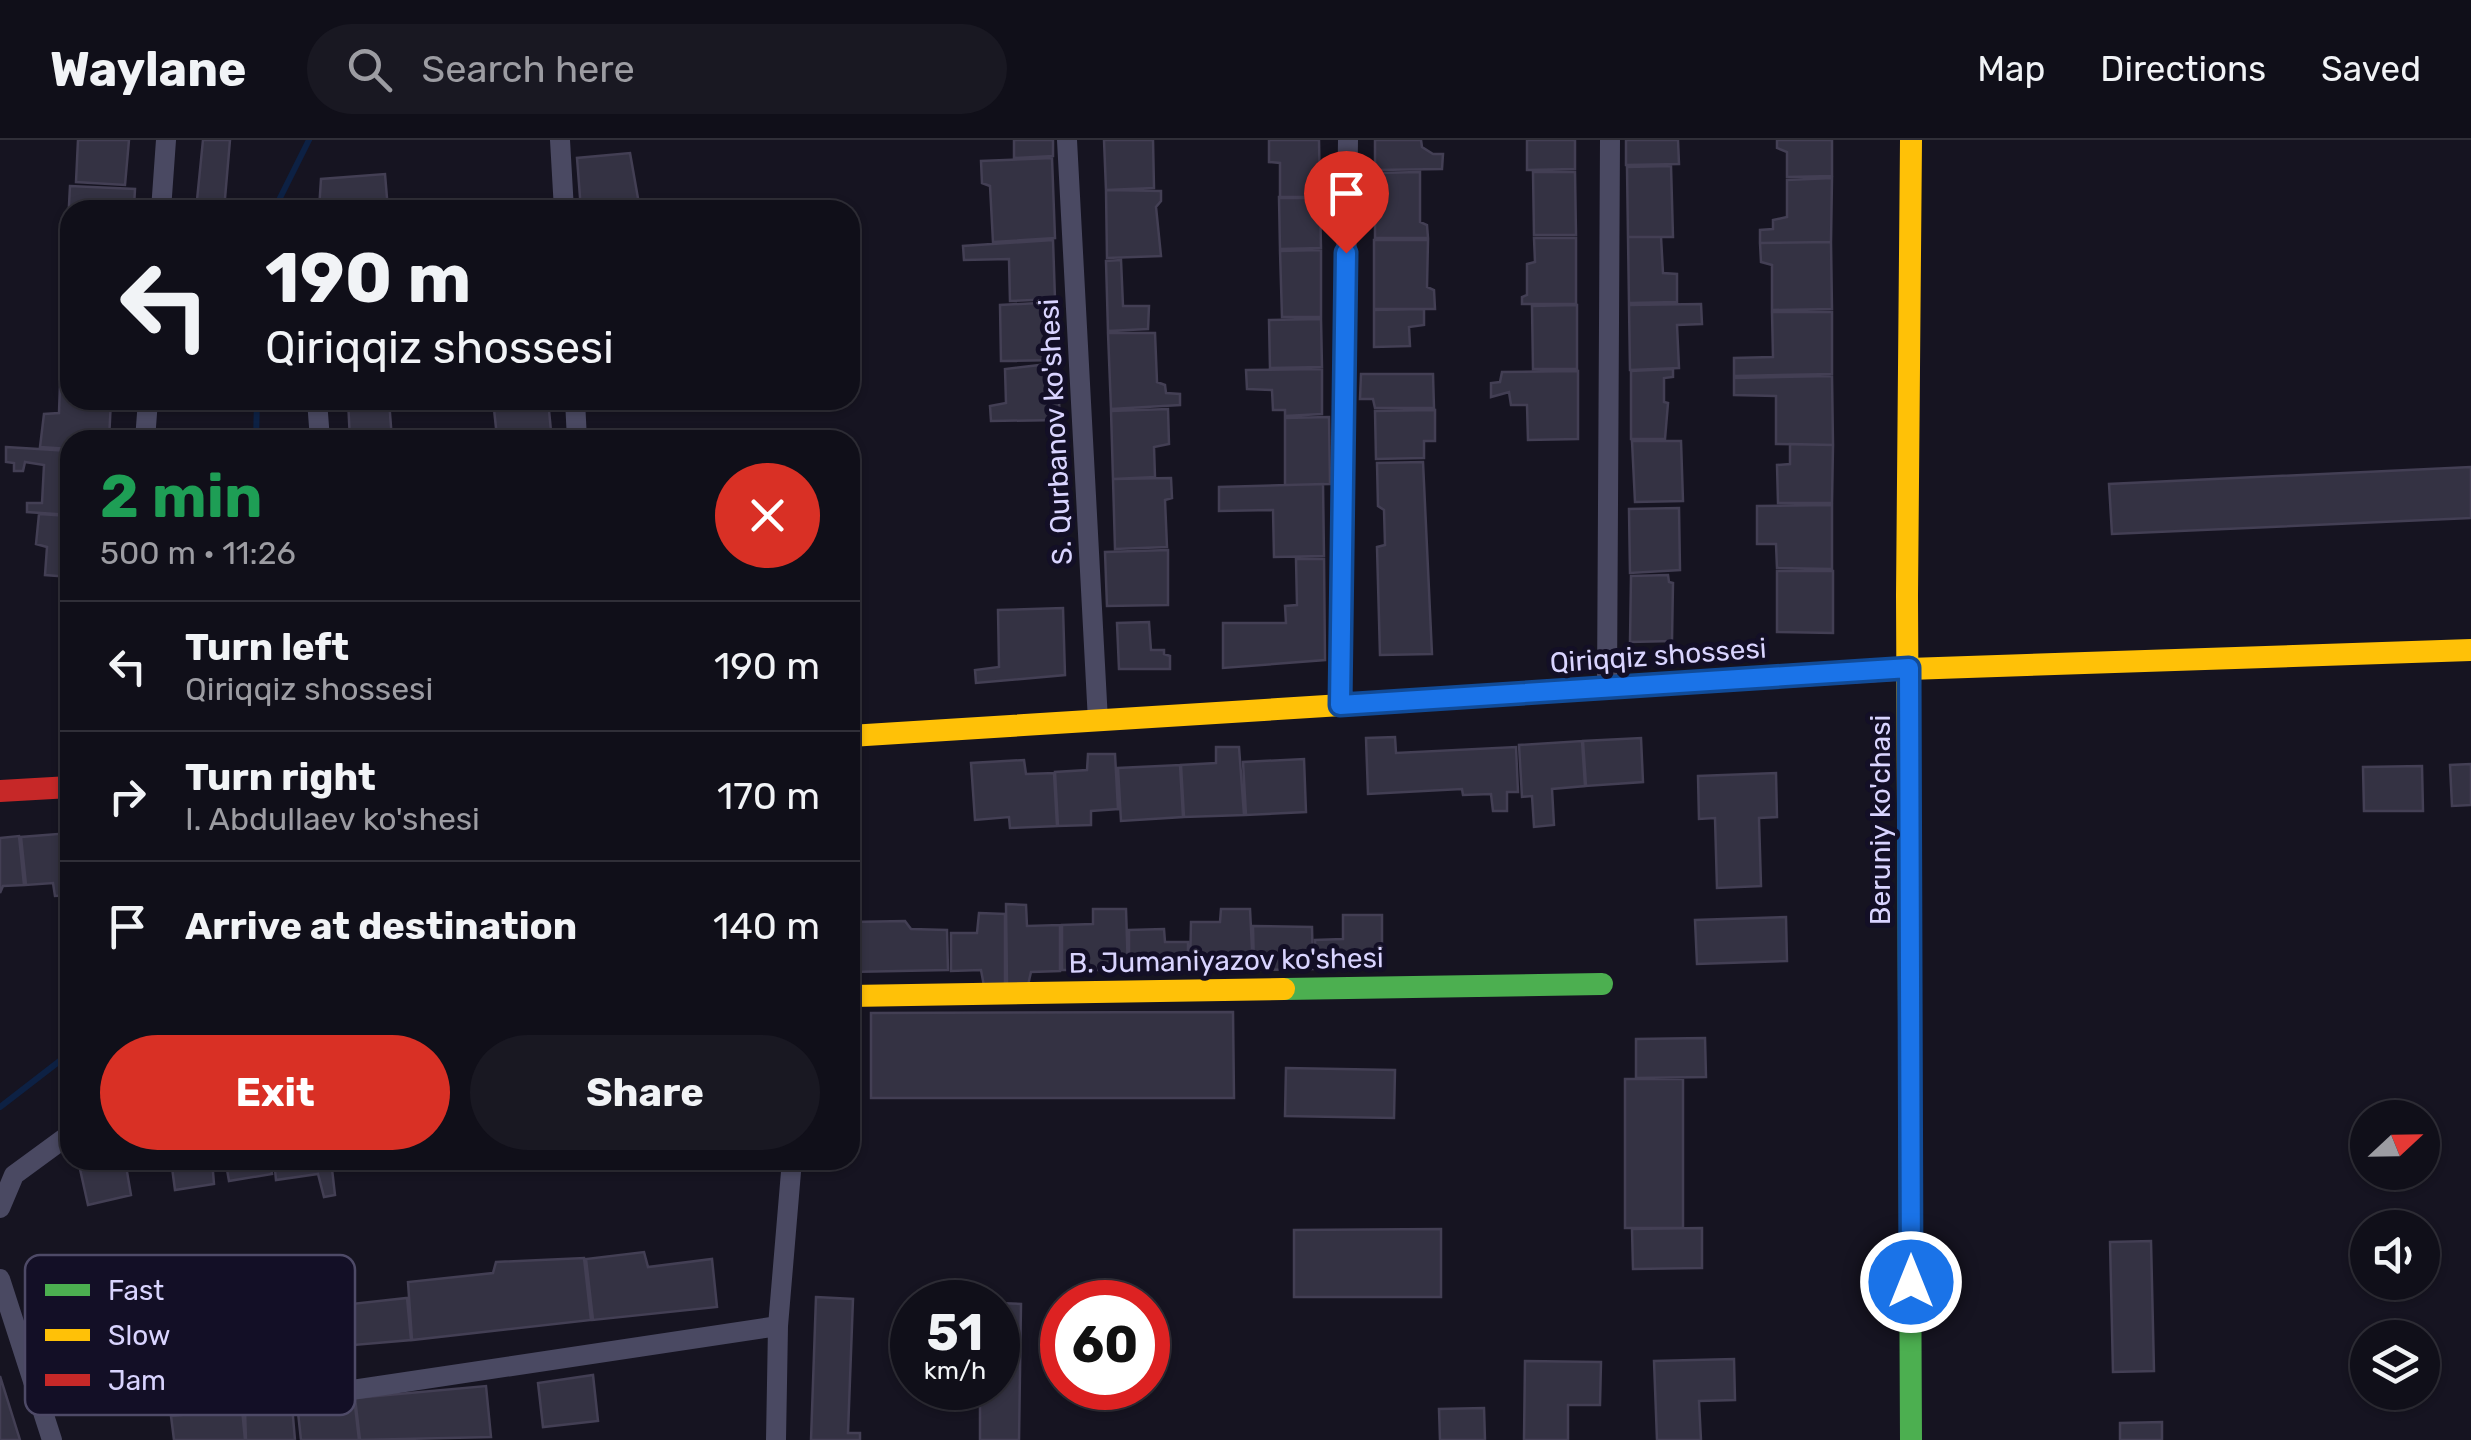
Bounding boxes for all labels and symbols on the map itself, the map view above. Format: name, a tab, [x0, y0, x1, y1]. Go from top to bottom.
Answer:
pin	[1304, 151, 1389, 254]
street label: S. Qurbanov ko'shesi	[1032, 298, 1079, 566]
street label: Qiriqqiz shossesi	[1549, 631, 1767, 680]
street label: Beruniy ko'chasi	[1864, 715, 1897, 925]
street label: B. Jumaniyazov ko'shesi	[1068, 941, 1384, 980]
north arrow	[2350, 1100, 2440, 1190]
position arrow	[1859, 1230, 1963, 1334]
legend	[25, 1255, 355, 1415]
text: Fast	[108, 1274, 164, 1307]
speed limit sign: 60	[1040, 1280, 1170, 1410]
text: Slow	[108, 1319, 170, 1352]
text: Jam	[108, 1364, 166, 1397]

